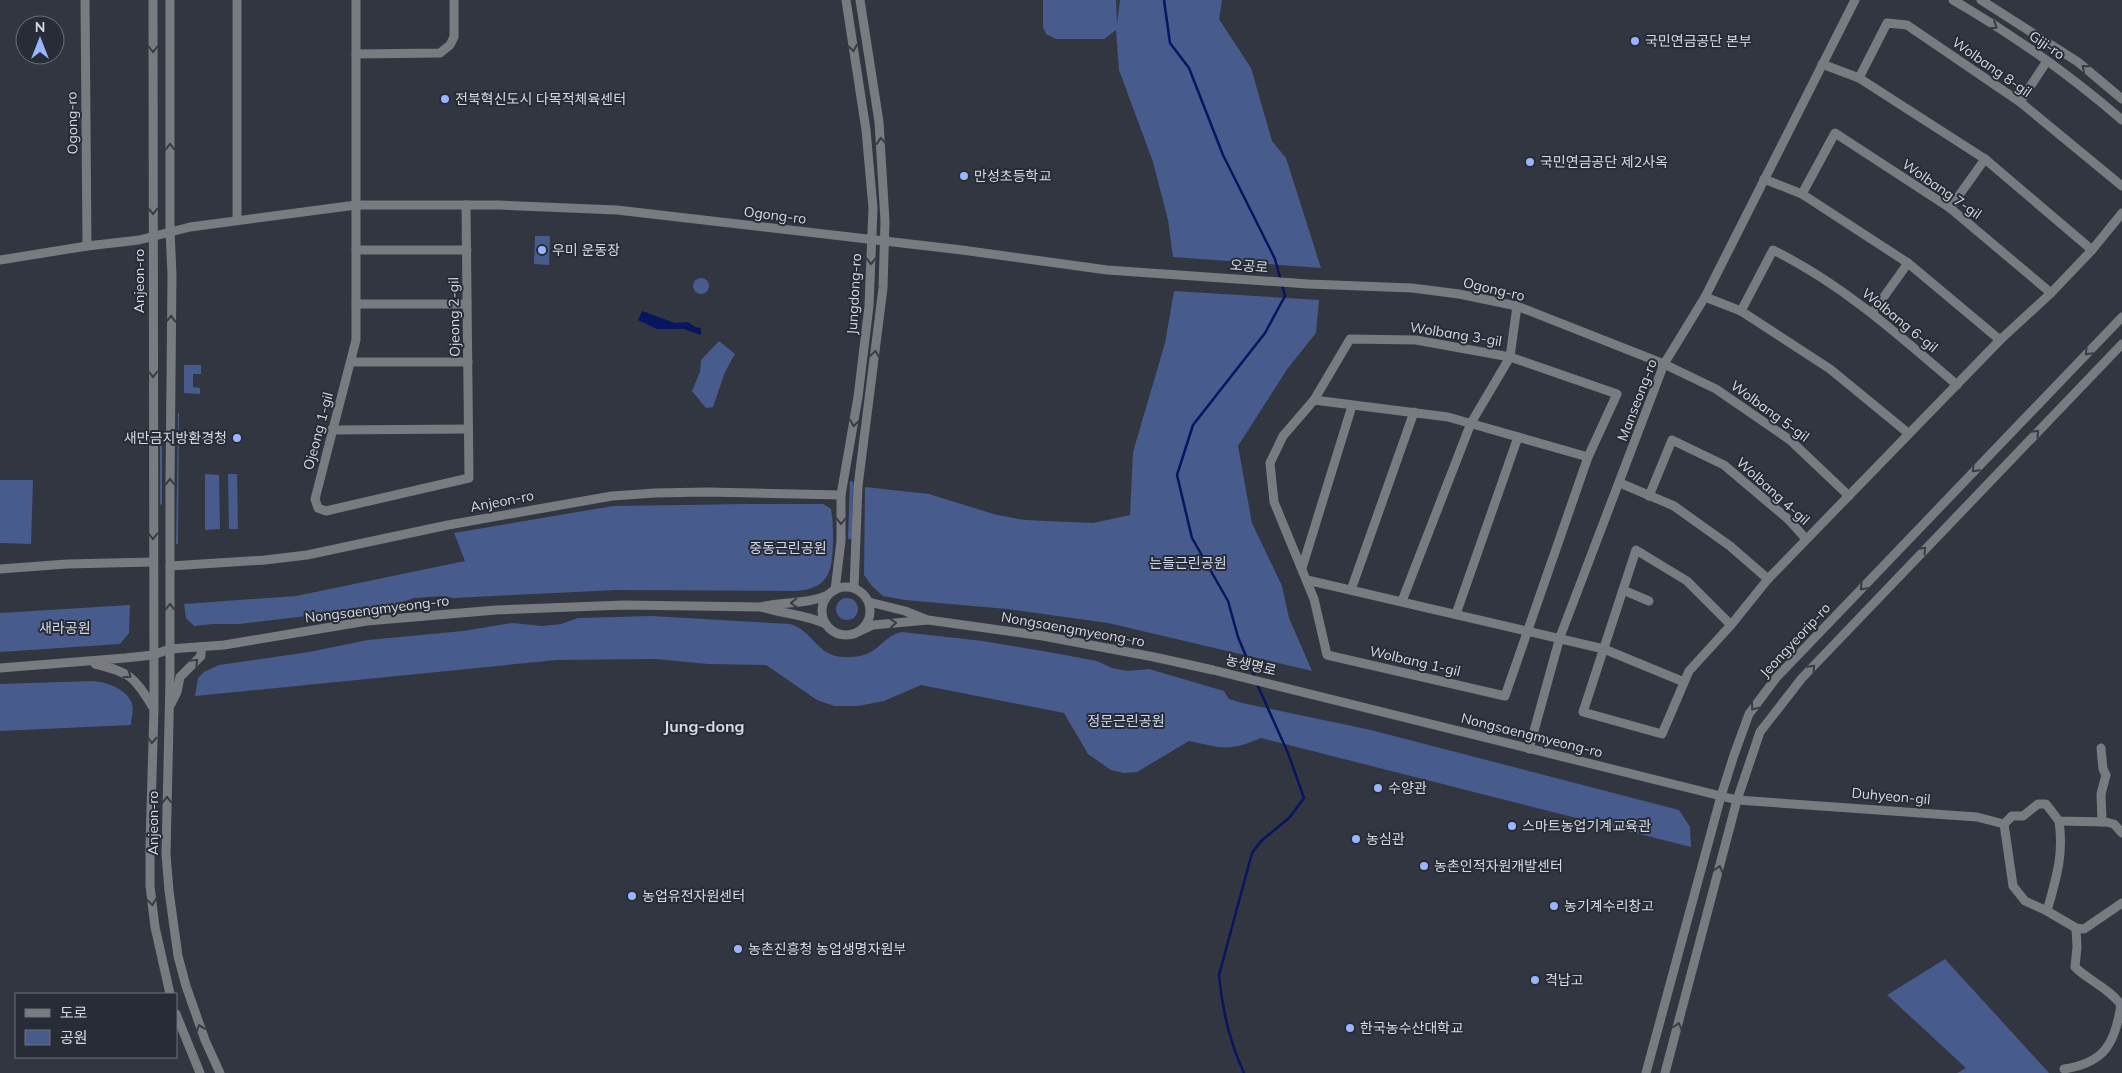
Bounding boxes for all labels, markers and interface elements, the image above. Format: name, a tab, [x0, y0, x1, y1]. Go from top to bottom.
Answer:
north arrow	[15, 15, 65, 65]
text: N	[35, 18, 45, 36]
one-way arrow	[1988, 20, 1997, 29]
street label: Giji-ro	[2026, 27, 2068, 63]
place label: 국민연금공단 본부	[1645, 32, 1752, 50]
street label: Wolbang 8-gil	[1949, 33, 2035, 101]
marker: 국민연금공단 본부	[1629, 35, 1641, 47]
one-way arrow	[848, 44, 858, 53]
one-way arrow	[148, 45, 158, 53]
one-way arrow	[2081, 64, 2090, 73]
place label: 전북혁신도시 다목적체육센터	[455, 90, 626, 108]
street label: Ogong-ro	[62, 91, 82, 155]
marker: 전북혁신도시 다목적체육센터	[439, 93, 451, 105]
one-way arrow	[875, 137, 886, 145]
one-way arrow	[165, 142, 175, 150]
place label: 국민연금공단 제2사옥	[1540, 153, 1668, 171]
street label: Wolbang 7-gil	[1899, 155, 1985, 223]
marker: 국민연금공단 제2사옥	[1524, 156, 1536, 168]
place label: 만성초등학교	[974, 167, 1051, 185]
marker: 만성초등학교	[958, 170, 970, 182]
street label: Ogong-ro	[743, 202, 807, 228]
one-way arrow	[148, 208, 158, 215]
place label: 우미 운동장	[552, 241, 620, 259]
marker: 우미 운동장	[536, 244, 548, 256]
street label: Anjeon-ro	[130, 249, 148, 313]
street label: Jungdong-ro	[843, 253, 865, 335]
street label: 오공로	[1229, 256, 1269, 276]
one-way arrow	[865, 257, 876, 265]
street label: Ogong-ro	[1461, 273, 1527, 305]
street label: Ojeong 2-gil	[444, 277, 464, 357]
street label: Wolbang 6-gil	[1858, 284, 1942, 356]
one-way arrow	[166, 315, 177, 323]
street label: Wolbang 3-gil	[1409, 318, 1503, 350]
one-way arrow	[2085, 346, 2094, 355]
one-way arrow	[869, 350, 880, 358]
street label: Manseong-ro	[1613, 356, 1661, 444]
one-way arrow	[148, 370, 158, 378]
street label: Wolbang 5-gil	[1727, 376, 1813, 446]
street label: Ojeong 1-gil	[299, 390, 337, 472]
one-way arrow	[850, 418, 860, 427]
place label: 새만금지방환경청	[124, 429, 227, 447]
one-way arrow	[2031, 430, 2040, 439]
marker: 새만금지방환경청	[231, 432, 243, 444]
street label: Wolbang 4-gil	[1732, 453, 1814, 529]
one-way arrow	[1972, 463, 1981, 472]
one-way arrow	[165, 478, 175, 486]
street label: Anjeon-ro	[469, 486, 535, 516]
one-way arrow	[836, 518, 846, 525]
one-way arrow	[148, 532, 158, 540]
park label: 중동근린공원	[749, 539, 827, 557]
one-way arrow	[1917, 547, 1926, 556]
park label: 는들근린공원	[1149, 554, 1227, 572]
one-way arrow	[1860, 581, 1869, 590]
street label: Nongsaengmyeong-ro	[304, 591, 450, 627]
one-way arrow	[790, 597, 798, 608]
street label: Jeongyeorip-ro	[1756, 599, 1834, 681]
one-way arrow	[165, 603, 175, 611]
street label: Nongsaengmyeong-ro	[1000, 608, 1146, 650]
one-way arrow	[890, 618, 898, 629]
park label: 새라공원	[39, 619, 91, 637]
street label: Wolbang 1-gil	[1368, 642, 1462, 680]
street label: 농생명로	[1224, 650, 1278, 680]
one-way arrow	[189, 659, 198, 668]
one-way arrow	[1806, 665, 1815, 674]
one-way arrow	[122, 669, 132, 678]
one-way arrow	[1752, 701, 1760, 710]
street label: Nongsaengmyeong-ro	[1459, 709, 1605, 761]
park label: 정문근린공원	[1087, 712, 1165, 730]
district label: Jung-dong	[663, 716, 745, 736]
one-way arrow	[147, 736, 157, 744]
place label: 수양관	[1388, 779, 1427, 797]
marker: 수양관	[1372, 782, 1384, 794]
street label: Duhyeon-gil	[1851, 784, 1931, 808]
street label: Anjeon-ro	[144, 791, 162, 855]
one-way arrow	[162, 796, 172, 804]
place label: 스마트농업기계교육관	[1522, 817, 1651, 835]
marker: 스마트농업기계교육관	[1506, 820, 1518, 832]
place label: 농심관	[1366, 830, 1405, 848]
marker: 농심관	[1350, 833, 1362, 845]
place label: 농촌인적자원개발센터	[1434, 857, 1563, 875]
marker: 농촌인적자원개발센터	[1418, 860, 1430, 872]
one-way arrow	[1713, 864, 1724, 873]
place label: 농업유전자원센터	[642, 887, 745, 905]
marker: 농업유전자원센터	[626, 890, 638, 902]
place label: 농기계수리창고	[1564, 897, 1654, 915]
one-way arrow	[146, 899, 157, 907]
marker: 농기계수리창고	[1548, 900, 1560, 912]
place label: 농촌진흥청 농업생명자원부	[748, 940, 906, 958]
marker: 농촌진흥청 농업생명자원부	[732, 943, 744, 955]
place label: 격납고	[1545, 971, 1584, 989]
marker: 격납고	[1529, 974, 1541, 986]
legend	[15, 993, 178, 1058]
text: 도로	[60, 1003, 88, 1022]
place label: 한국농수산대학교	[1360, 1019, 1463, 1037]
marker: 한국농수산대학교	[1344, 1022, 1356, 1034]
one-way arrow	[1672, 1022, 1682, 1030]
one-way arrow	[196, 1025, 206, 1033]
text: 공원	[60, 1028, 88, 1047]

